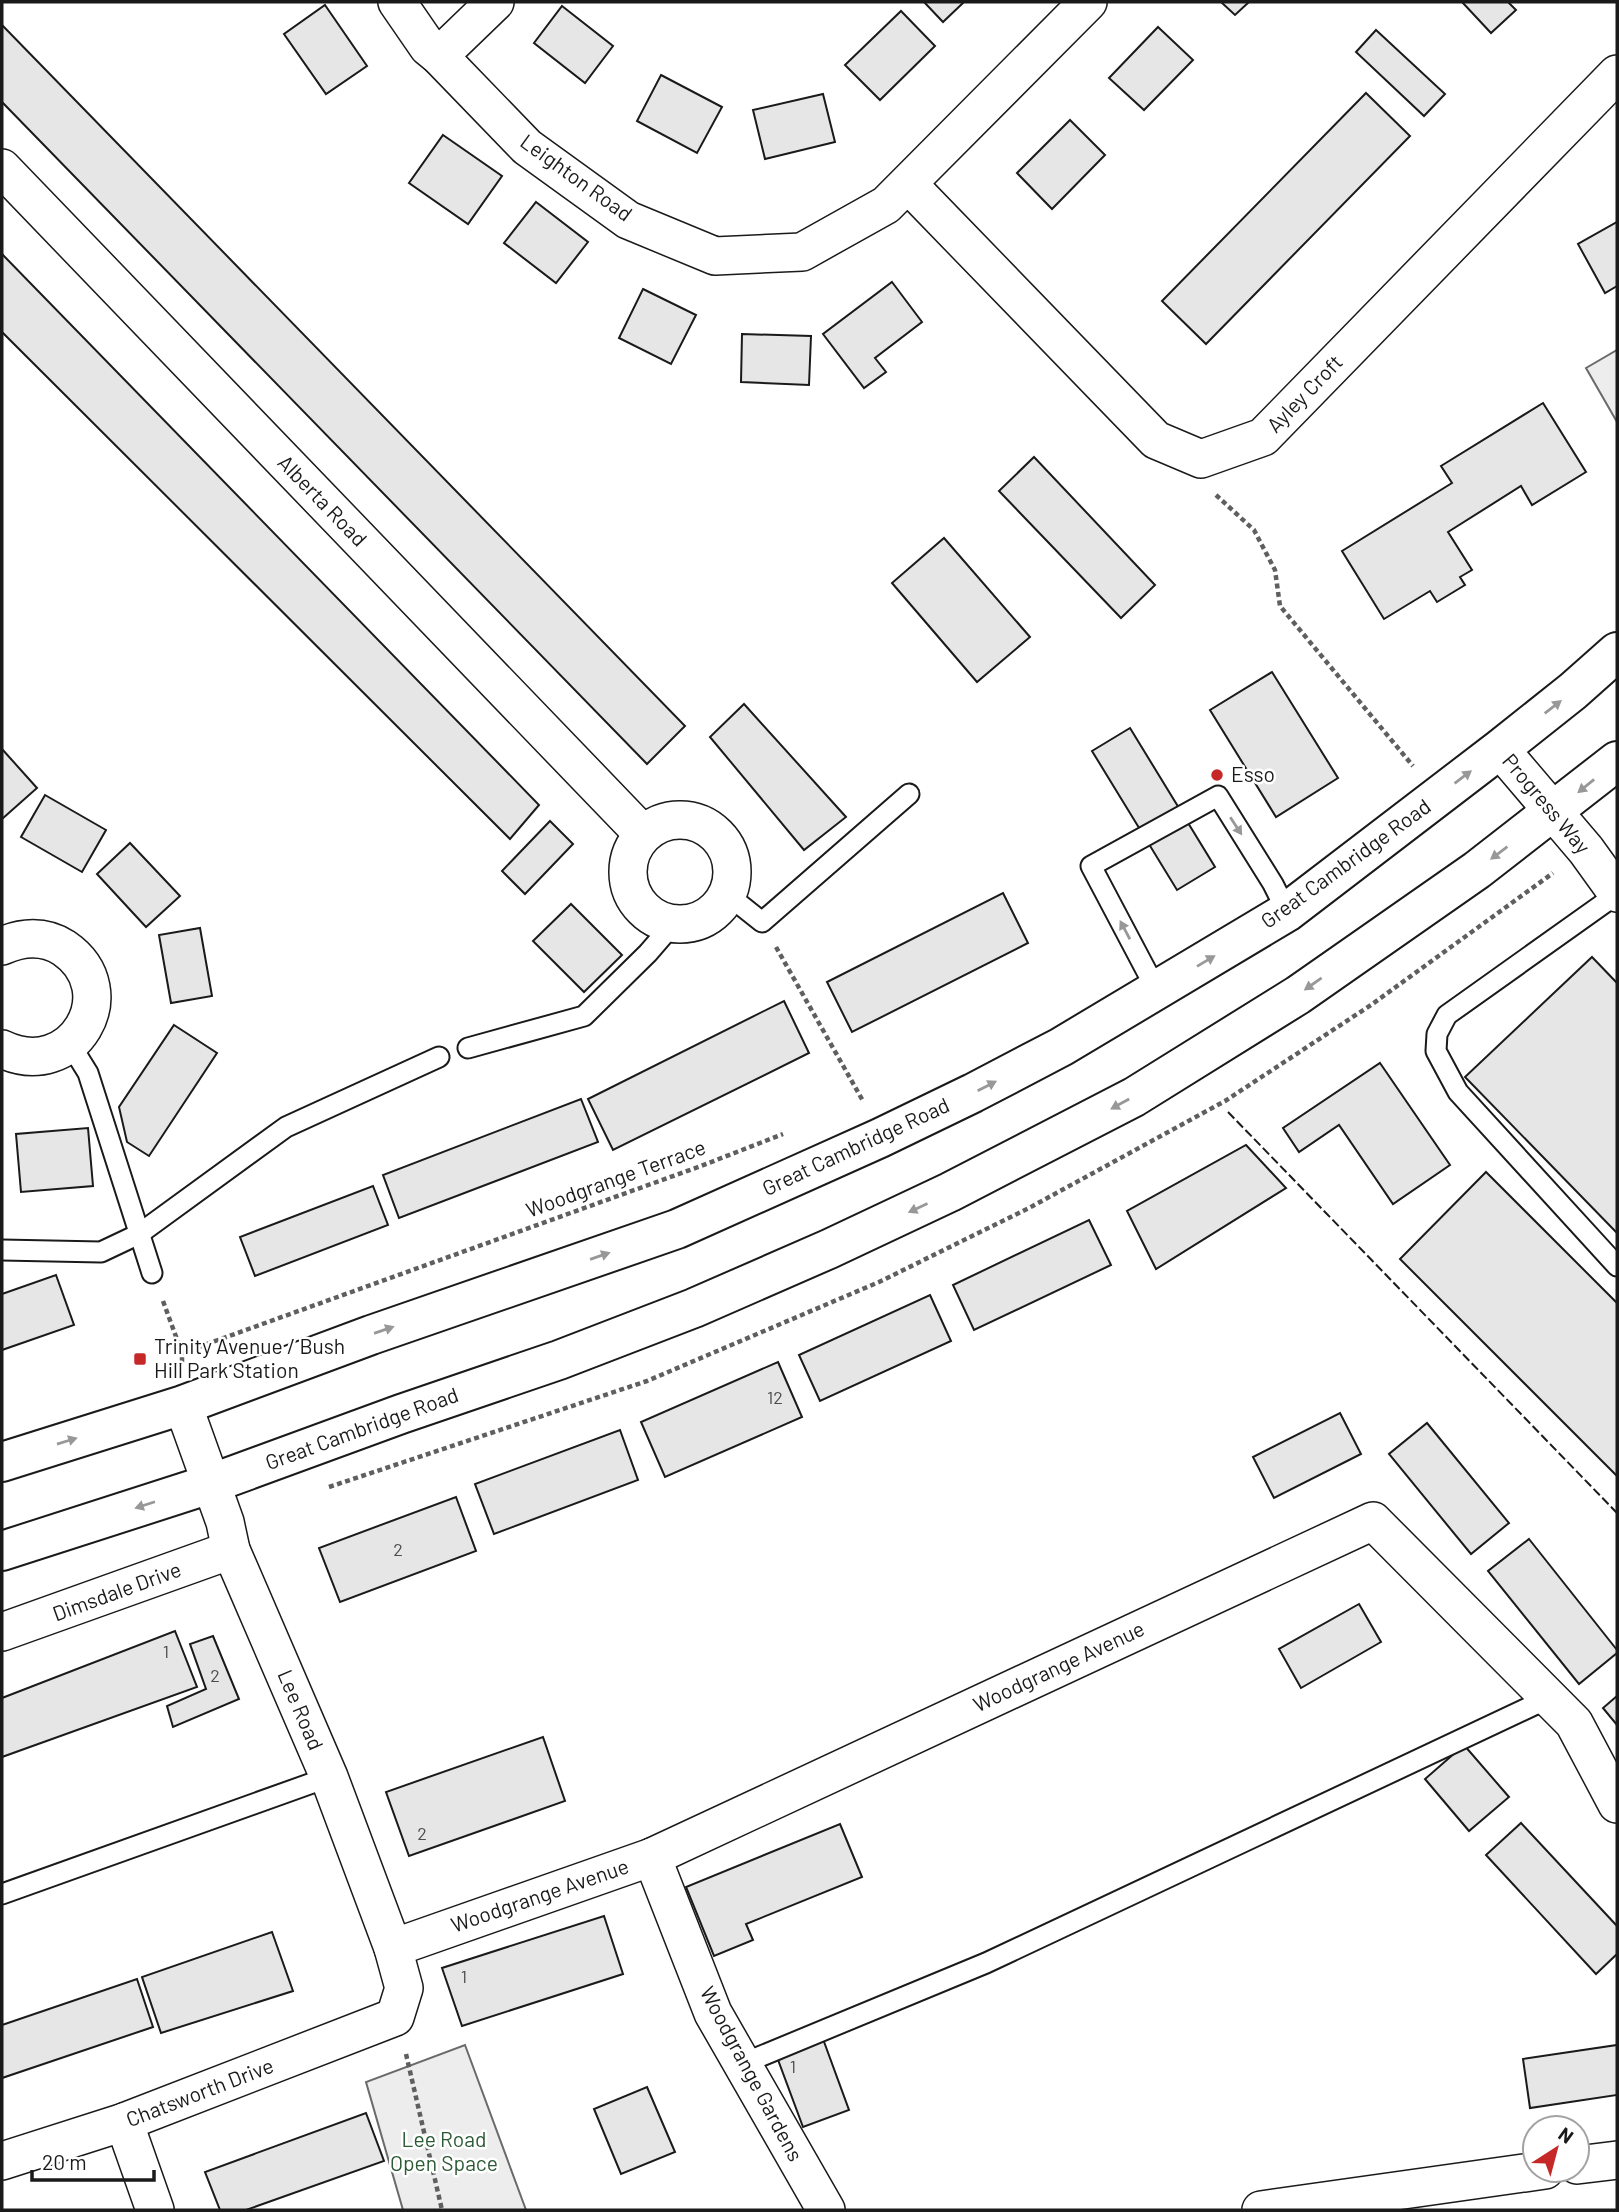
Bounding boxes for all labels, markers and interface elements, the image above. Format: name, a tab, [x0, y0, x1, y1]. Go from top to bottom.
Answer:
street label: Leighton Road	[516, 128, 638, 226]
street label: Ayley Croft	[1261, 349, 1347, 437]
street label: Alberta Road	[273, 449, 373, 551]
one-way arrow	[1544, 700, 1562, 715]
street label: Progress Way	[1498, 748, 1596, 858]
place label: Esso	[1231, 761, 1275, 786]
marker: Esso	[1209, 767, 1225, 783]
one-way arrow	[1454, 771, 1472, 785]
one-way arrow	[1577, 779, 1595, 794]
street label: Great Cambridge Road	[1255, 793, 1435, 933]
one-way arrow	[1230, 816, 1243, 835]
one-way arrow	[1490, 846, 1509, 860]
one-way arrow	[1120, 920, 1131, 940]
one-way arrow	[1196, 955, 1215, 968]
one-way arrow	[1304, 977, 1322, 991]
one-way arrow	[977, 1080, 997, 1091]
street label: Great Cambridge Road	[758, 1091, 953, 1200]
one-way arrow	[1111, 1098, 1130, 1110]
street label: Woodgrange Terrace	[522, 1134, 709, 1222]
one-way arrow	[908, 1202, 928, 1213]
one-way arrow	[589, 1250, 610, 1261]
one-way arrow	[374, 1324, 395, 1335]
place label: Trinity Avenue / Bush Hill Park Station	[154, 1333, 345, 1382]
marker: Trinity Avenue / Bush Hill Park Station	[132, 1351, 148, 1367]
street label: Great Cambridge Road	[262, 1381, 461, 1474]
house number: 12	[767, 1386, 783, 1408]
one-way arrow	[57, 1436, 78, 1446]
one-way arrow	[135, 1500, 156, 1511]
house number: 2	[393, 1538, 403, 1560]
street label: Dimsdale Drive	[49, 1556, 184, 1625]
street label: Woodgrange Avenue	[969, 1615, 1148, 1716]
house number: 1	[163, 1640, 169, 1662]
house number: 2	[210, 1664, 220, 1686]
street label: Lee Road	[273, 1665, 329, 1753]
house number: 2	[417, 1822, 427, 1844]
street label: Woodgrange Avenue	[447, 1852, 632, 1937]
house number: 1	[461, 1965, 467, 1987]
street label: Woodgrange Gardens	[696, 1982, 809, 2165]
street label: Chatsworth Drive	[122, 2052, 277, 2131]
house number: 1	[790, 2055, 796, 2077]
north arrow	[1521, 2114, 1591, 2184]
text: N	[1554, 2122, 1578, 2148]
park label: Lee Road Open Space	[390, 2126, 498, 2175]
scale bar	[32, 2138, 154, 2182]
text: 20 m	[42, 2149, 87, 2174]

